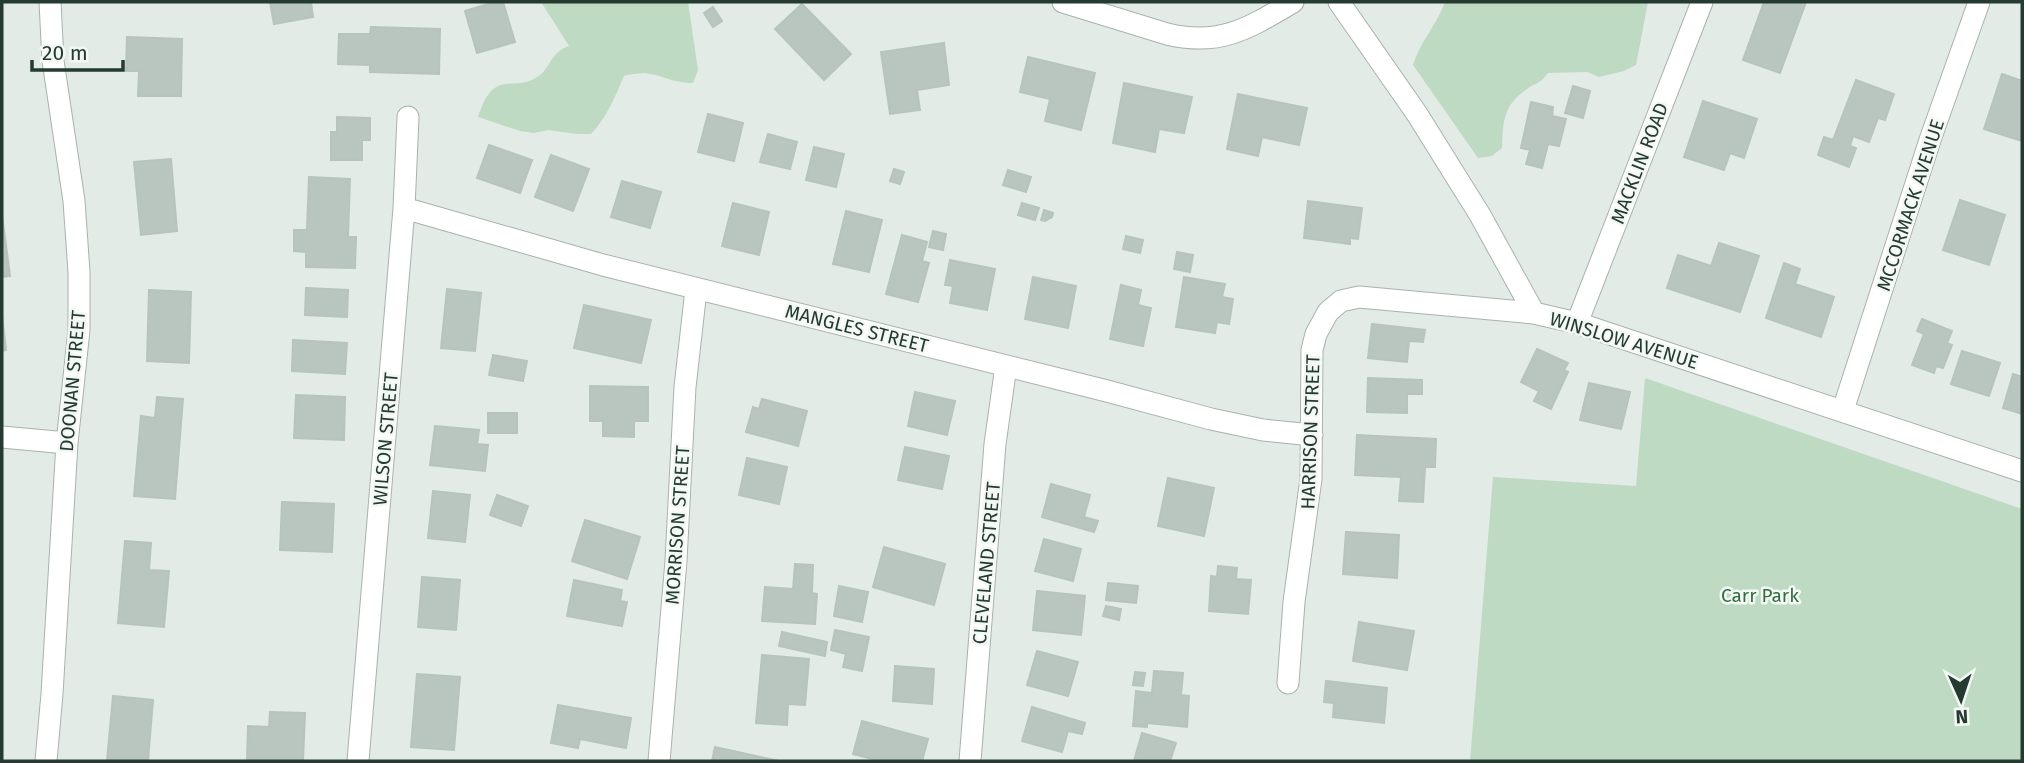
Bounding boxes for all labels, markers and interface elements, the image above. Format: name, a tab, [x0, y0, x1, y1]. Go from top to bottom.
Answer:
scale bar	[32, 28, 122, 72]
text: 20 m	[42, 40, 88, 66]
street label: MACKLIN ROAD	[1606, 99, 1673, 227]
street label: MCCORMACK AVENUE	[1872, 116, 1949, 294]
street label: MANGLES STREET	[783, 300, 931, 357]
street label: WINSLOW AVENUE	[1547, 307, 1701, 374]
street label: DOONAN STREET	[55, 309, 90, 453]
street label: HARRISON STREET	[1296, 354, 1325, 510]
street label: WILSON STREET	[368, 371, 403, 506]
street label: MORRISON STREET	[660, 445, 695, 605]
street label: CLEVELAND STREET	[968, 481, 1005, 645]
park label: Carr Park	[1721, 584, 1799, 607]
north arrow	[1926, 665, 1996, 735]
text: N	[1955, 705, 1969, 728]

